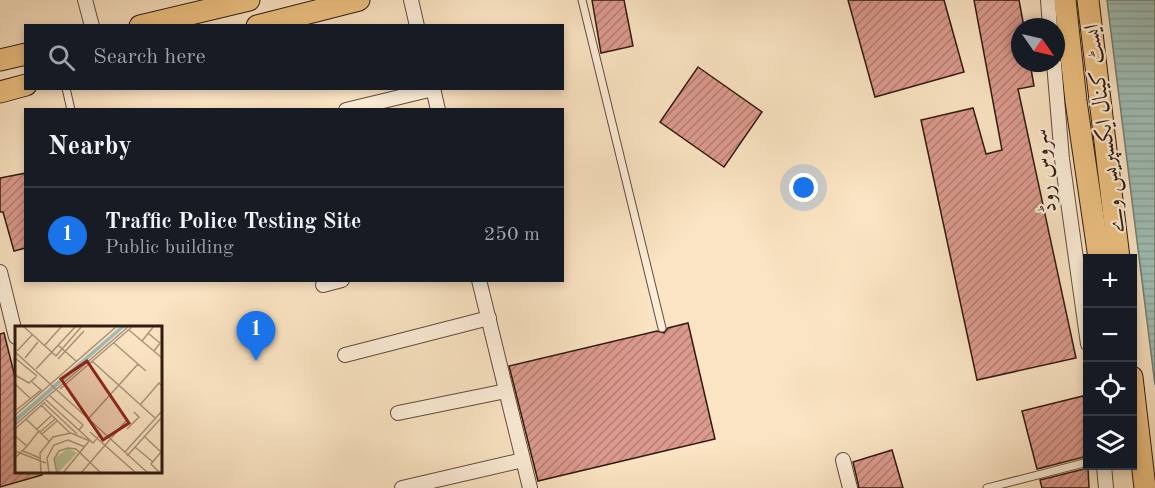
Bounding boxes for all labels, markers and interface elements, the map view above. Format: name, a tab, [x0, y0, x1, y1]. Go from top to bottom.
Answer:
north arrow	[1011, 18, 1065, 72]
street label: ایسٹ کینال ایکسپریس وے	[1080, 23, 1132, 235]
search box	[24, 24, 564, 90]
icon: search	[45, 41, 78, 74]
text: Search here	[93, 46, 206, 68]
street label: سروس روڈ	[1027, 127, 1063, 214]
text: Nearby	[48, 134, 132, 160]
your location	[789, 173, 818, 202]
text: Traffic Police Testing Site	[105, 211, 361, 233]
text: 1	[62, 225, 73, 245]
text: 250 m	[484, 225, 540, 245]
text: Public building	[105, 238, 234, 258]
map controls	[1083, 254, 1137, 470]
button: +	[1083, 254, 1137, 308]
button: −	[1083, 308, 1137, 362]
pin: 1	[236, 312, 276, 361]
inset map	[15, 326, 162, 473]
button: locate	[1083, 362, 1137, 416]
button: layers	[1083, 416, 1137, 470]

